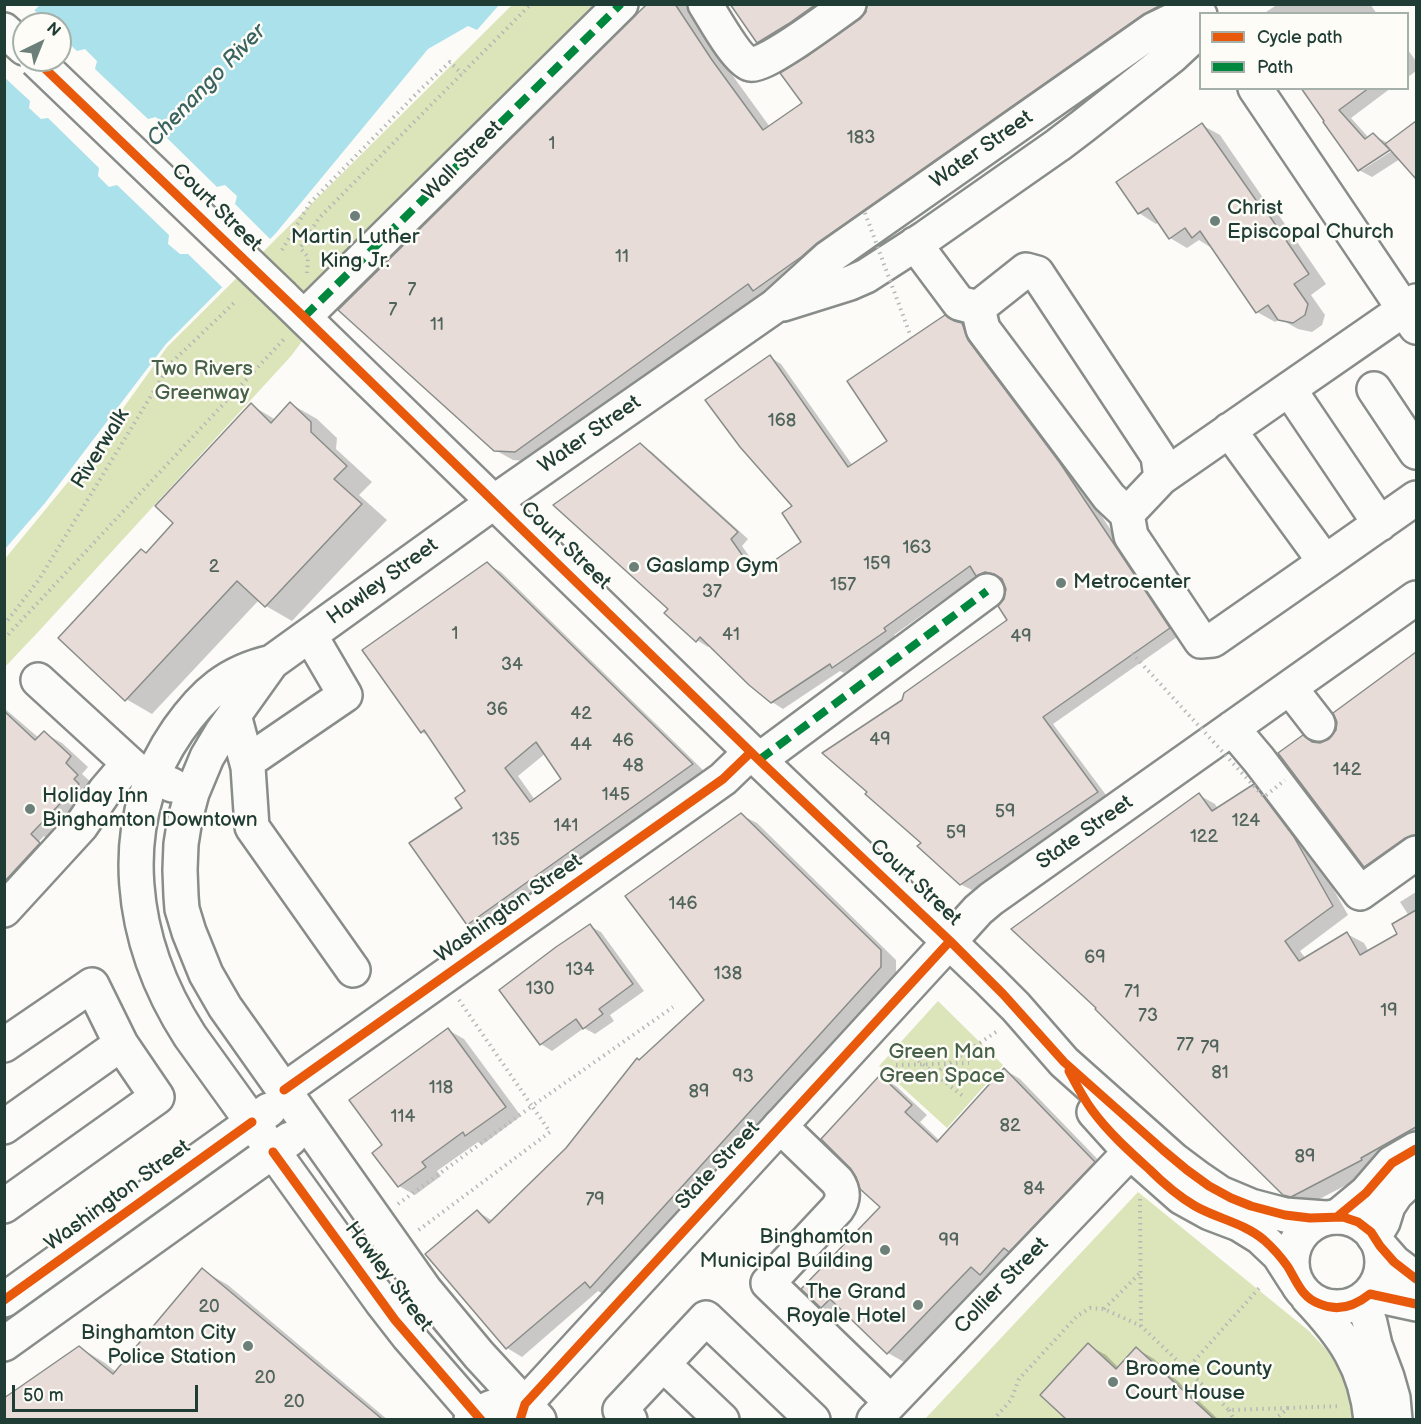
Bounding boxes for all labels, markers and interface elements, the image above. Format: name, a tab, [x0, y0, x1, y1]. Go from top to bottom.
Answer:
north arrow	[12, 12, 72, 72]
legend	[1199, 12, 1409, 90]
text: N	[42, 19, 64, 41]
water label: Chenango River	[142, 19, 272, 153]
text: Cycle path	[1257, 27, 1343, 48]
text: Path	[1257, 57, 1293, 78]
street label: Water Street	[926, 106, 1038, 194]
street label: Wall Street	[418, 116, 508, 206]
house number: 183	[847, 127, 875, 149]
house number: 1	[549, 133, 555, 155]
street label: Court Street	[166, 159, 266, 257]
place label: Christ Episcopal Church	[1227, 196, 1394, 246]
marker: Martin Luther King Jr.	[348, 209, 362, 223]
marker: Christ Episcopal Church	[1208, 214, 1222, 228]
place label: Martin Luther King Jr.	[291, 225, 419, 275]
house number: 11	[615, 246, 629, 268]
house number: 7	[408, 279, 416, 301]
house number: 7	[389, 299, 397, 321]
house number: 11	[430, 314, 444, 336]
park label: Two Rivers Greenway	[151, 357, 253, 407]
street label: Water Street	[534, 391, 646, 479]
street label: Riverwalk	[67, 404, 135, 494]
house number: 168	[768, 410, 796, 432]
street label: Court Street	[515, 497, 615, 595]
street label: Hawley Street	[323, 533, 443, 631]
house number: 163	[902, 537, 932, 559]
house number: 159	[863, 553, 891, 575]
place label: Gaslamp Gym	[646, 554, 778, 580]
house number: 2	[209, 556, 219, 578]
marker: Gaslamp Gym	[627, 560, 641, 574]
place label: Metrocenter	[1073, 570, 1190, 596]
house number: 157	[830, 574, 856, 596]
marker: Metrocenter	[1054, 576, 1068, 590]
house number: 37	[702, 581, 722, 603]
house number: 1	[452, 623, 458, 645]
house number: 41	[722, 624, 740, 646]
house number: 49	[1010, 626, 1032, 648]
house number: 34	[501, 654, 523, 676]
house number: 36	[486, 699, 508, 721]
house number: 42	[570, 703, 592, 725]
house number: 49	[869, 729, 891, 751]
house number: 46	[612, 730, 634, 752]
house number: 44	[570, 734, 592, 756]
house number: 48	[622, 755, 644, 777]
house number: 142	[1333, 759, 1361, 781]
place label: Holiday Inn Binghamton Downtown	[42, 784, 258, 834]
house number: 145	[602, 784, 630, 806]
street label: State Street	[1032, 791, 1138, 875]
house number: 59	[995, 801, 1015, 823]
marker: Holiday Inn Binghamton Downtown	[23, 802, 37, 816]
house number: 124	[1232, 810, 1260, 832]
house number: 141	[554, 815, 578, 837]
house number: 59	[946, 822, 966, 844]
house number: 122	[1190, 826, 1218, 848]
house number: 135	[492, 829, 520, 851]
street label: Court Street	[864, 834, 966, 932]
street label: Washington Street	[431, 849, 587, 969]
house number: 146	[669, 893, 697, 915]
house number: 69	[1084, 947, 1106, 969]
house number: 134	[565, 959, 595, 981]
house number: 138	[714, 963, 742, 985]
house number: 130	[526, 978, 554, 1000]
house number: 71	[1124, 981, 1140, 1003]
house number: 19	[1380, 1000, 1398, 1022]
house number: 73	[1138, 1005, 1158, 1027]
house number: 77	[1176, 1034, 1194, 1056]
house number: 79	[1200, 1037, 1220, 1059]
park label: Green Man Green Space	[879, 1040, 1005, 1090]
house number: 81	[1211, 1062, 1229, 1084]
house number: 93	[732, 1066, 754, 1088]
house number: 118	[429, 1077, 453, 1099]
house number: 89	[689, 1081, 709, 1103]
house number: 114	[391, 1106, 415, 1128]
house number: 82	[999, 1115, 1021, 1137]
street label: State Street	[671, 1116, 765, 1216]
street label: Washington Street	[40, 1135, 196, 1257]
house number: 89	[1295, 1146, 1315, 1168]
house number: 84	[1023, 1178, 1045, 1200]
house number: 79	[585, 1189, 605, 1211]
street label: Hawley Street	[339, 1217, 437, 1337]
place label: Binghamton Municipal Building	[699, 1225, 873, 1275]
house number: 99	[939, 1230, 959, 1252]
street label: Collier Street	[950, 1232, 1054, 1340]
marker: Binghamton Municipal Building	[878, 1243, 892, 1257]
place label: The Grand Royale Hotel	[786, 1280, 906, 1330]
house number: 20	[198, 1296, 220, 1318]
marker: The Grand Royale Hotel	[911, 1298, 925, 1312]
place label: Binghamton City Police Station	[81, 1321, 236, 1371]
marker: Binghamton City Police Station	[241, 1339, 255, 1353]
place label: Broome County Court House	[1125, 1357, 1272, 1407]
house number: 20	[254, 1367, 276, 1389]
scale bar	[15, 1373, 201, 1411]
marker: Broome County Court House	[1106, 1375, 1120, 1389]
text: 50 m	[23, 1385, 64, 1406]
house number: 20	[283, 1391, 305, 1413]

